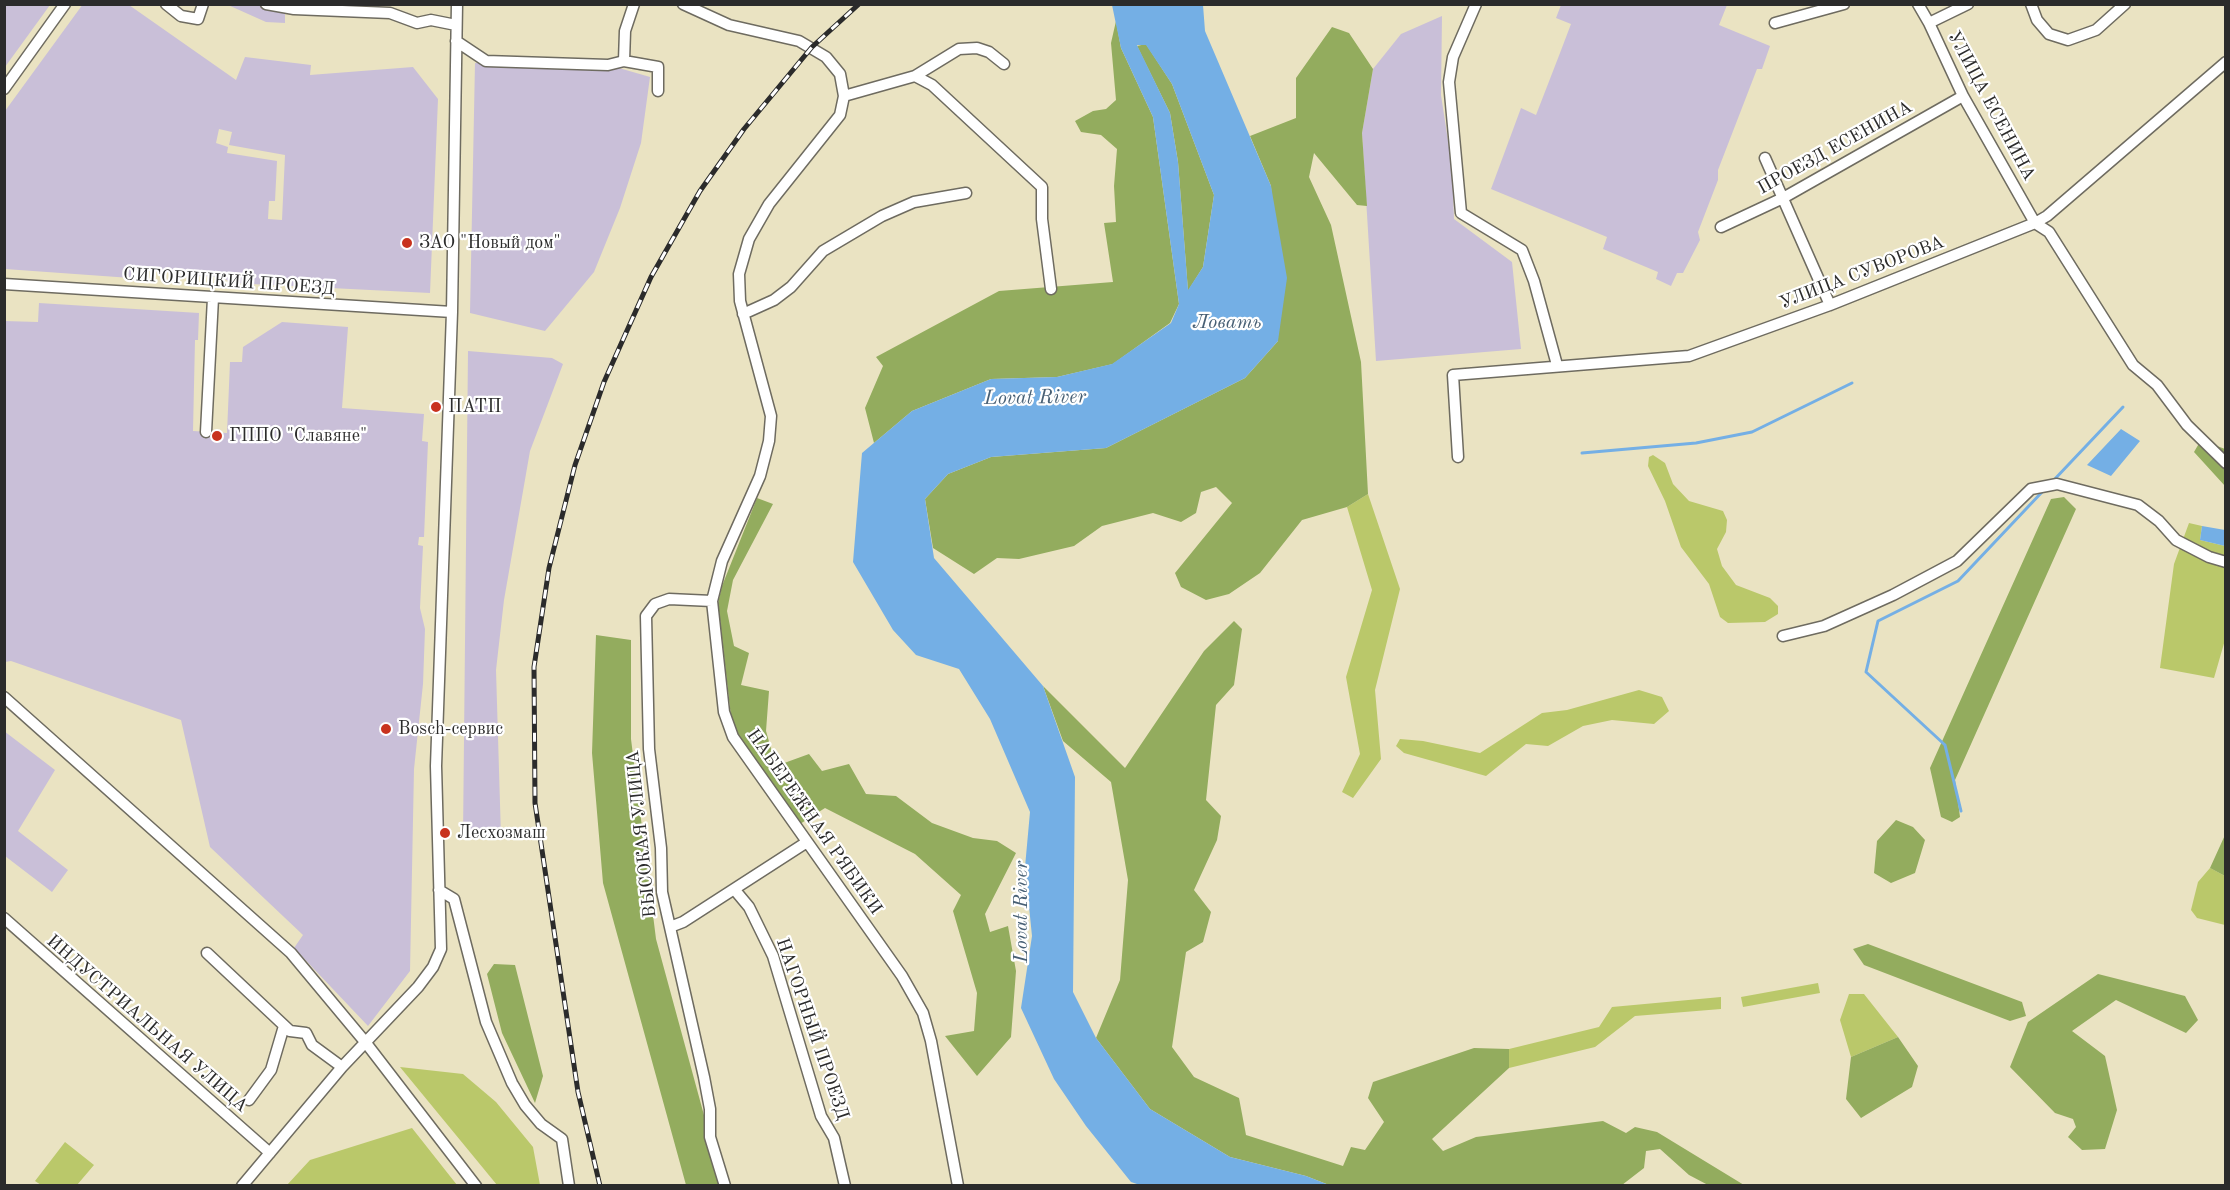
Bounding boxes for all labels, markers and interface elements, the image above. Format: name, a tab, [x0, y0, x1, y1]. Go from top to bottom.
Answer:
street label: УЛИЦА ЕСЕНИНА	[1942, 28, 2040, 184]
street label: ПРОЕЗД ЕСЕНИНА	[1754, 97, 1916, 199]
place label: ЗАО "Новый дом"	[419, 232, 561, 254]
street label: УЛИЦА СУВОРОВА	[1777, 232, 1947, 314]
marker: ЗАО "Новый дом"	[400, 236, 414, 250]
street label: СИГОРИЦКИЙ ПРОЕЗД	[122, 264, 336, 300]
water label: Ловать	[1192, 311, 1262, 335]
water label: Lovat River	[984, 385, 1086, 411]
place label: ПАТП	[448, 396, 501, 418]
marker: ПАТП	[429, 400, 443, 414]
place label: ГППО "Славяне"	[229, 425, 367, 447]
marker: ГППО "Славяне"	[210, 429, 224, 443]
place label: Bosch-сервис	[398, 718, 503, 740]
marker: Bosch-сервис	[379, 722, 393, 736]
street label: НАБЕРЕЖНАЯ РЯБИКИ	[742, 725, 886, 919]
street label: ВЫСОКАЯ УЛИЦА	[622, 749, 662, 919]
place label: Лесхозмаш	[457, 822, 546, 844]
marker: Лесхозмаш	[438, 826, 452, 840]
water label: Lovat River	[1010, 861, 1034, 963]
street label: ИНДУСТРИАЛЬНАЯ УЛИЦА	[42, 931, 252, 1117]
street label: НАГОРНЫЙ ПРОЕЗД	[771, 935, 853, 1123]

